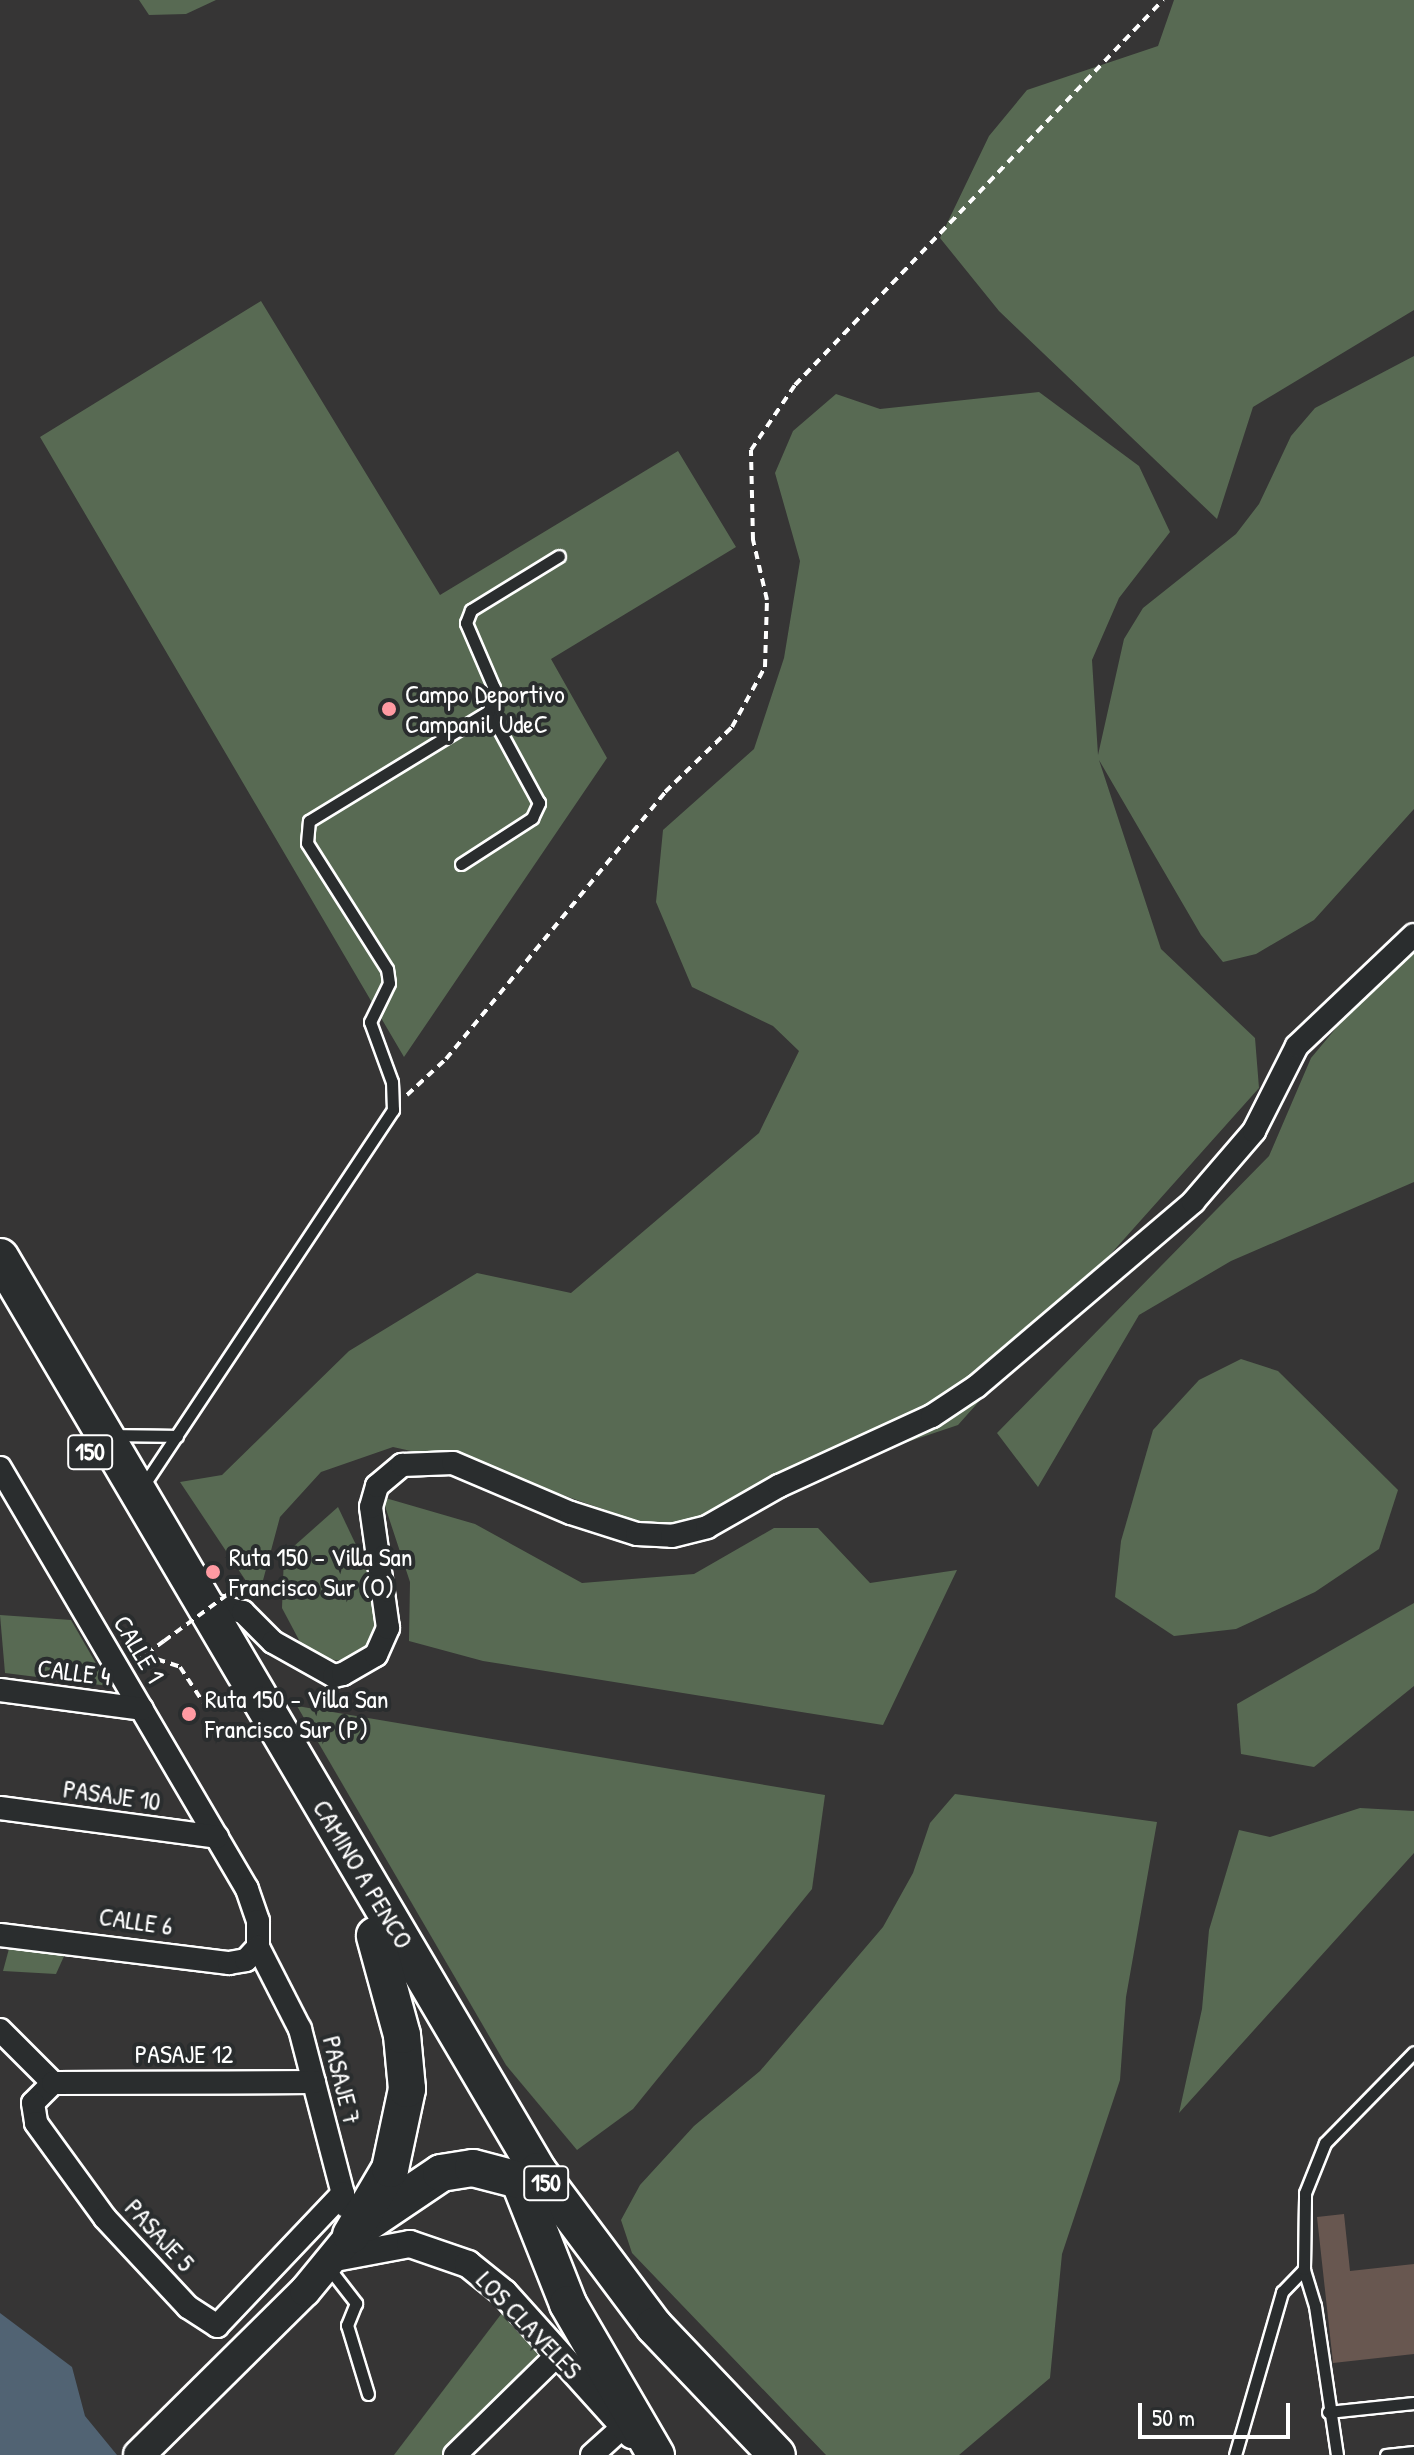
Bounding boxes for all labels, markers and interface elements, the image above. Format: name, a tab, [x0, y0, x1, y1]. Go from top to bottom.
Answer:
place label: Campo Deportivo Campanil UdeC	[405, 678, 565, 740]
marker: Campo Deportivo Campanil UdeC	[380, 700, 398, 718]
road number: 150	[66, 1432, 114, 1472]
place label: Ruta 150 - Villa San Francisco Sur (O)	[229, 1541, 413, 1602]
marker: Ruta 150 - Villa San Francisco Sur (O)	[204, 1563, 222, 1581]
street label: CALLE 1	[107, 1610, 171, 1688]
street label: CALLE 4	[36, 1652, 112, 1692]
place label: Ruta 150 - Villa San Francisco Sur (P)	[205, 1683, 389, 1744]
marker: Ruta 150 - Villa San Francisco Sur (P)	[180, 1705, 198, 1723]
street label: PASAJE 10	[61, 1773, 163, 1817]
street label: CAMINO A PENCO	[306, 1794, 420, 1954]
street label: CALLE 6	[97, 1900, 175, 1942]
street label: PASAJE 7	[316, 2033, 368, 2127]
street label: PASAJE 12	[135, 2038, 233, 2070]
road number: 150	[522, 2163, 570, 2203]
street label: PASAJE 5	[119, 2192, 201, 2278]
street label: LOS CLAVELES	[470, 2265, 588, 2385]
scale bar	[1142, 2387, 1294, 2437]
text: 50 m	[1152, 2401, 1195, 2433]

